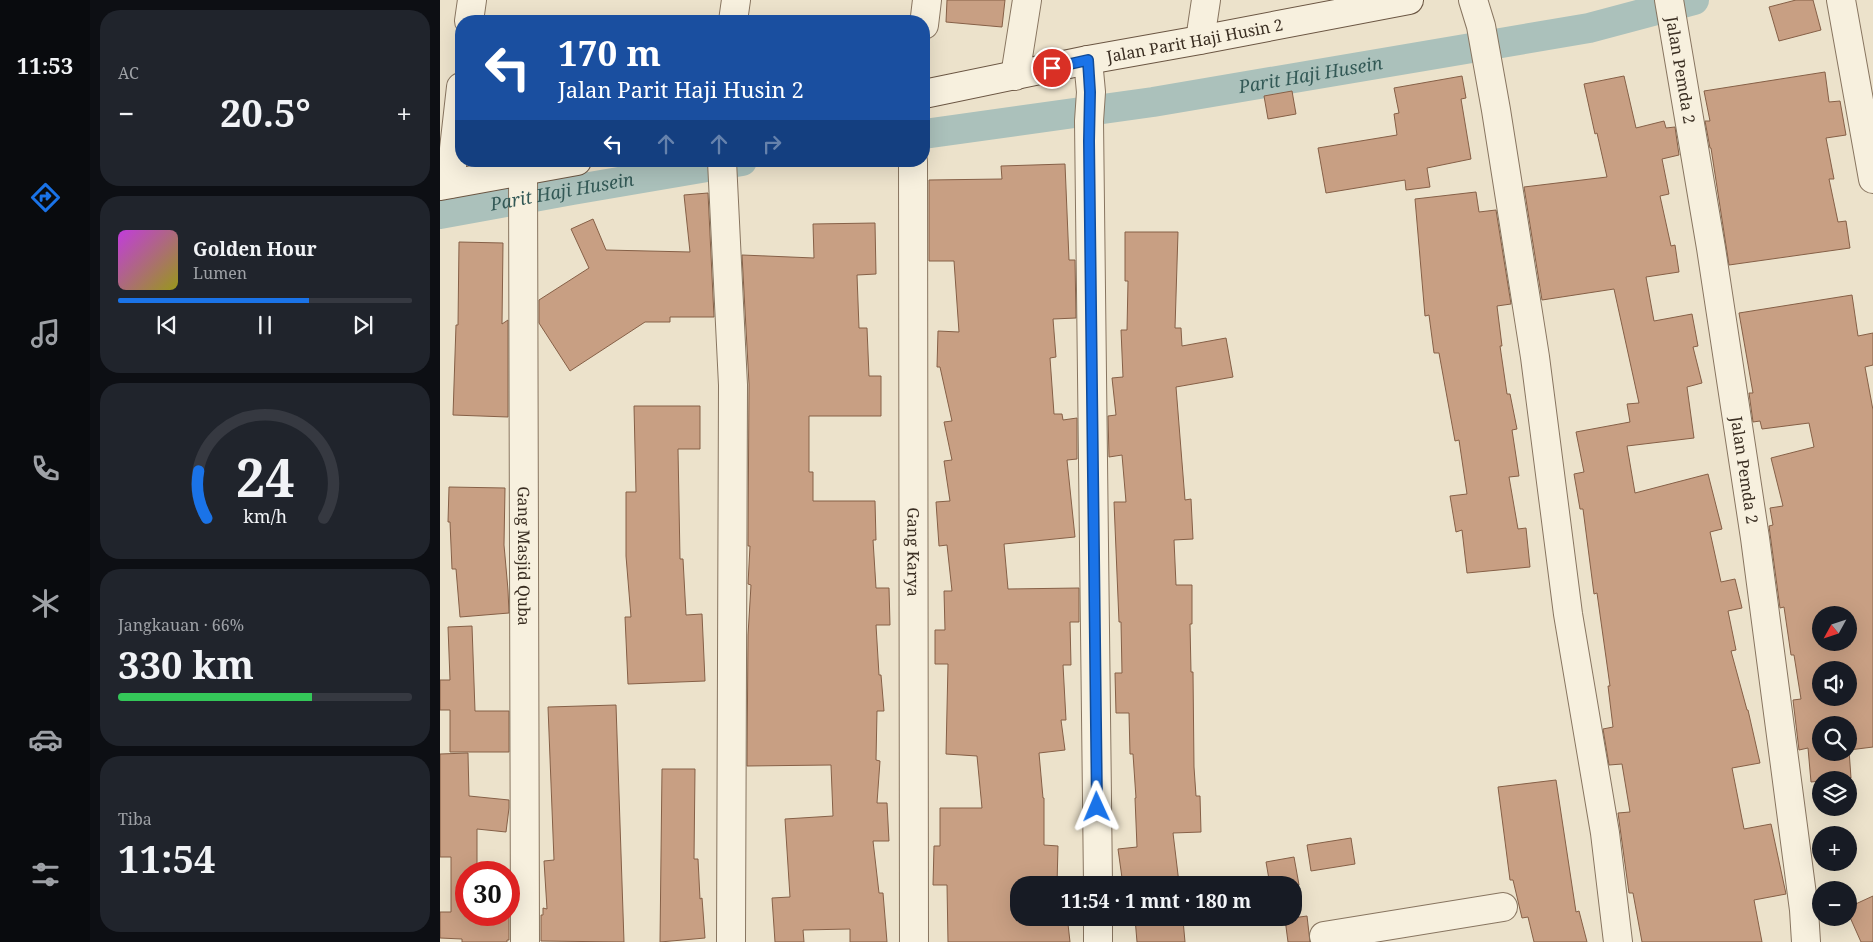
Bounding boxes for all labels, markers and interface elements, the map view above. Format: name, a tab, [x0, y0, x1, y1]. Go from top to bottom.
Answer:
street label: Jalan Parit Haji Husin 2	[1104, 13, 1285, 68]
street label: Jalan Pemda 2	[1661, 14, 1701, 125]
text: 170 m	[558, 29, 661, 76]
icon: left	[475, 35, 540, 100]
pin	[1031, 47, 1073, 89]
text: 11:53	[17, 50, 73, 80]
water label: Parit Haji Husein	[1236, 50, 1384, 98]
icon: arrive	[1038, 54, 1066, 82]
text: AC	[118, 62, 139, 84]
text: Jalan Parit Haji Husin 2	[558, 74, 804, 104]
text: 20.5°	[220, 86, 311, 138]
text: −	[118, 94, 134, 132]
text: +	[396, 94, 412, 132]
icon: left	[599, 130, 627, 158]
icon: ahead	[652, 130, 680, 158]
icon: ahead	[705, 130, 733, 158]
icon: right	[758, 130, 786, 158]
water label: Parit Haji Husein	[487, 167, 636, 216]
icon: directions	[28, 180, 63, 215]
text: Golden Hour	[193, 236, 317, 262]
text: Lumen	[193, 262, 247, 284]
icon: previous	[153, 311, 181, 339]
icon: pause	[251, 311, 279, 339]
icon: next	[349, 311, 377, 339]
icon: music	[28, 316, 63, 351]
street label: Jalan Pemda 2	[1726, 414, 1764, 525]
text: 24	[236, 441, 294, 512]
icon: phone	[28, 451, 63, 486]
street label: Gang Masjid Quba	[513, 486, 535, 626]
text: km/h	[243, 504, 287, 528]
street label: Gang Karya	[902, 507, 925, 597]
icon: climate	[28, 586, 63, 621]
north arrow	[1812, 606, 1858, 651]
map controls	[1812, 606, 1857, 926]
text: Jangkauan · 66%	[118, 614, 244, 636]
text: 330 km	[118, 638, 254, 690]
button: sound	[1812, 661, 1857, 706]
button: search	[1812, 716, 1857, 761]
icon: car	[28, 722, 63, 757]
button: layers	[1812, 771, 1857, 816]
position arrow	[1070, 780, 1122, 832]
text: Tiba	[118, 808, 152, 830]
button: +	[1812, 826, 1857, 871]
text: 11:54	[118, 832, 215, 884]
icon: filters	[28, 857, 63, 892]
speed limit sign: 30	[455, 861, 520, 926]
button: −	[1812, 881, 1857, 926]
text: 11:54 · 1 mnt · 180 m	[1061, 888, 1251, 914]

